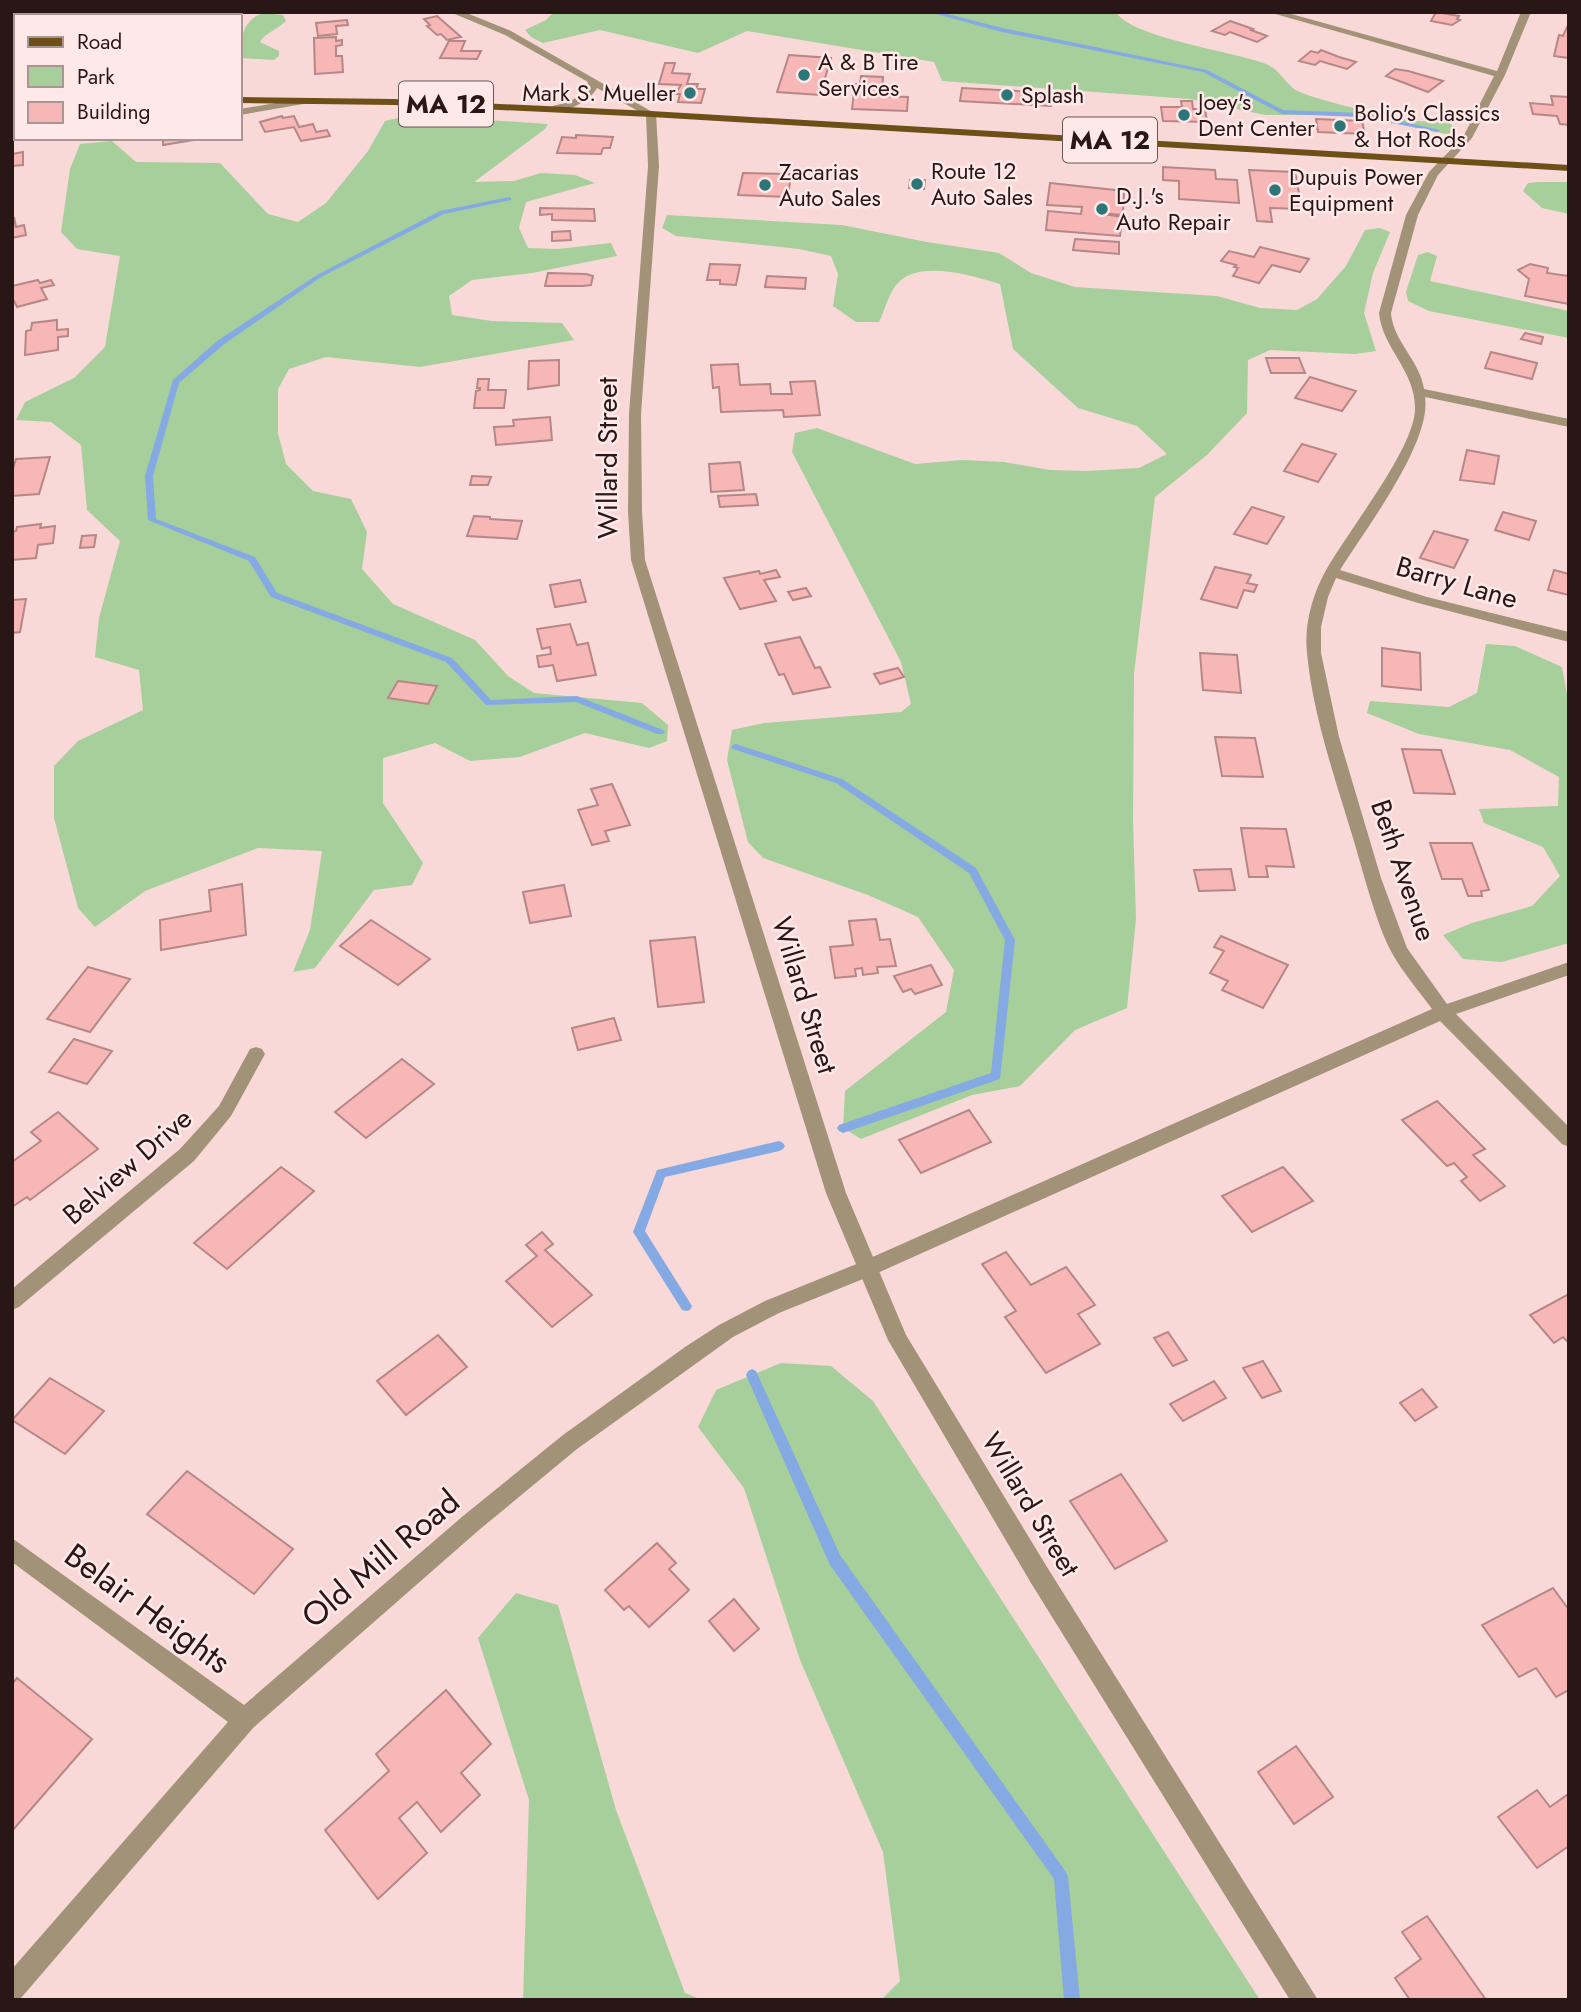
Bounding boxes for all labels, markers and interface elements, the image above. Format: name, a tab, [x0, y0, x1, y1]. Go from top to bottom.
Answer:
legend	[14, 14, 242, 140]
text: Road	[77, 27, 122, 57]
place label: A & B Tire Services	[818, 45, 918, 105]
text: Park	[77, 62, 115, 92]
marker: A & B Tire Services	[796, 67, 812, 83]
place label: Mark S. Mueller	[522, 76, 676, 110]
place label: Splash	[1021, 78, 1084, 112]
road number: MA 12	[399, 82, 493, 127]
marker: Mark S. Mueller	[682, 85, 698, 101]
place label: Joey's Dent Center	[1195, 85, 1315, 145]
marker: Splash	[999, 87, 1015, 103]
place label: Bolio's Classics & Hot Rods	[1354, 96, 1500, 156]
text: Building	[77, 97, 150, 127]
marker: Joey's Dent Center	[1176, 107, 1192, 123]
road number: MA 12	[1063, 118, 1157, 162]
marker: Bolio's Classics & Hot Rods	[1332, 118, 1348, 134]
place label: Route 12 Auto Sales	[931, 154, 1033, 214]
place label: Zacarias Auto Sales	[779, 155, 881, 215]
place label: Dupuis Power Equipment	[1289, 160, 1423, 220]
marker: Route 12 Auto Sales	[909, 176, 925, 192]
marker: Zacarias Auto Sales	[757, 177, 773, 193]
place label: D.J.'s Auto Repair	[1116, 179, 1231, 239]
marker: Dupuis Power Equipment	[1267, 182, 1283, 198]
marker: D.J.'s Auto Repair	[1094, 201, 1110, 217]
street label: Willard Street	[587, 377, 628, 539]
street label: Barry Lane	[1391, 546, 1523, 619]
street label: Beth Avenue	[1360, 794, 1447, 946]
street label: Willard Street	[761, 912, 848, 1079]
street label: Belview Drive	[54, 1098, 201, 1234]
street label: Willard Street	[971, 1424, 1090, 1585]
street label: Old Mill Road	[291, 1478, 470, 1639]
street label: Belair Heights	[55, 1532, 240, 1685]

